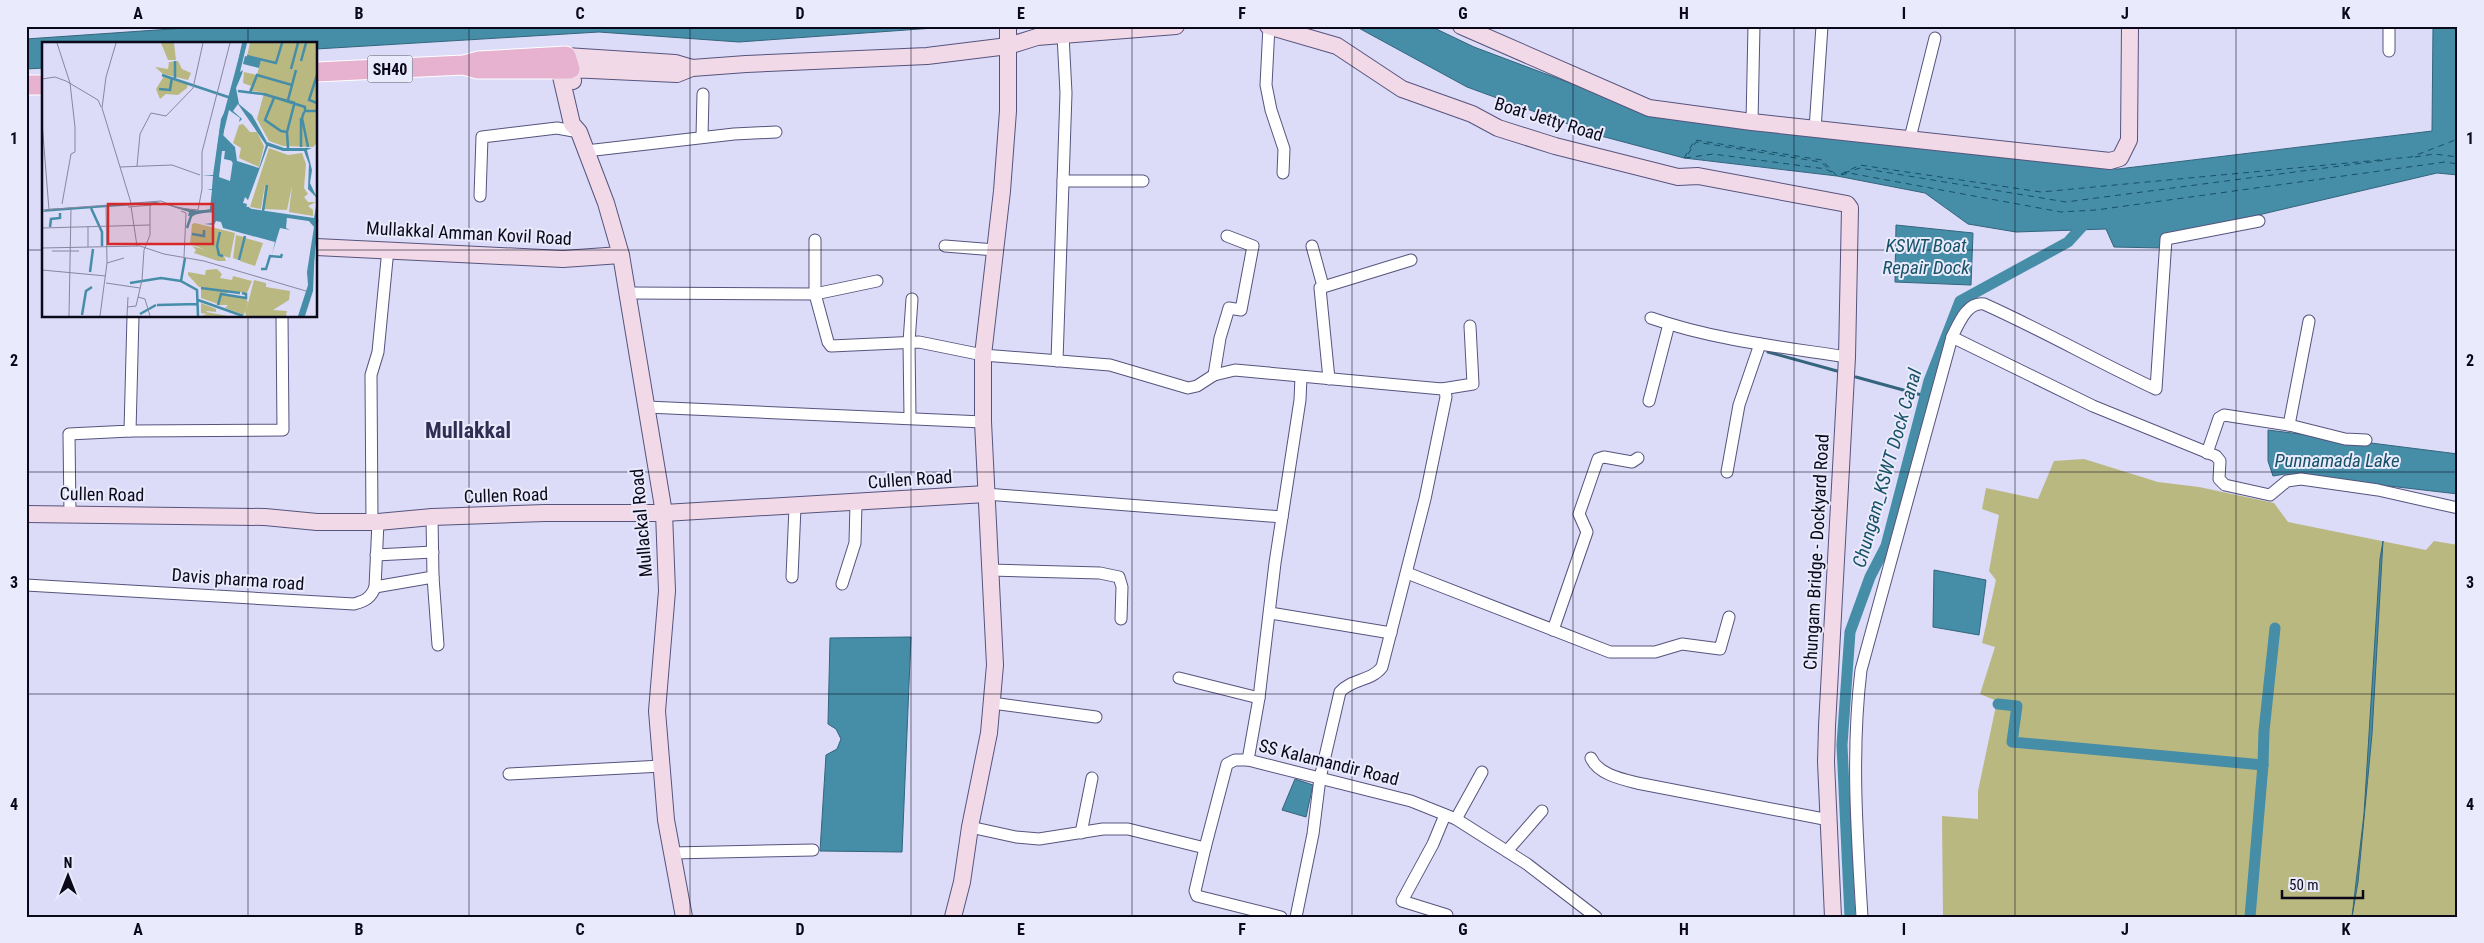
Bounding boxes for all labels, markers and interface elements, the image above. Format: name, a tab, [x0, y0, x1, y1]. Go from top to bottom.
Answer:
text: A	[133, 4, 143, 23]
text: B	[355, 4, 364, 23]
text: C	[575, 4, 585, 23]
text: D	[795, 4, 805, 23]
text: E	[1017, 4, 1025, 23]
text: F	[1238, 4, 1246, 23]
text: G	[1458, 4, 1468, 23]
text: H	[1679, 4, 1689, 23]
text: I	[1902, 4, 1906, 23]
text: J	[2121, 4, 2129, 23]
text: K	[2342, 4, 2351, 23]
inset map	[42, 42, 318, 318]
road number: SH40	[368, 56, 412, 82]
street label: Boat Jetty Road	[1492, 93, 1606, 145]
text: 1	[10, 129, 18, 148]
text: 1	[2466, 129, 2474, 148]
street label: Mullakkal Amman Kovil Road	[366, 217, 572, 249]
water label: KSWT Boat Repair Dock	[1882, 234, 1970, 279]
text: 2	[10, 351, 18, 370]
text: 2	[2466, 351, 2474, 370]
water label: Chungam_KSWT Dock Canal	[1848, 365, 1927, 570]
district label: Mullakkal	[425, 418, 511, 443]
street label: Chungam Bridge - Dockyard Road	[1799, 434, 1833, 670]
water label: Punnamada Lake	[2274, 449, 2400, 472]
street label: Cullen Road	[867, 466, 953, 492]
street label: Mullackal Road	[626, 468, 656, 578]
street label: Cullen Road	[60, 483, 144, 505]
street label: Cullen Road	[463, 483, 549, 507]
street label: Davis pharma road	[171, 564, 305, 594]
text: 3	[10, 573, 18, 592]
text: 3	[2466, 573, 2474, 592]
street label: SS Kalamandir Road	[1257, 734, 1401, 790]
text: 4	[10, 795, 18, 814]
text: 4	[2466, 795, 2474, 814]
north arrow	[42, 850, 92, 900]
text: N	[64, 855, 72, 871]
scale bar	[2282, 868, 2363, 900]
text: 50 m	[2289, 876, 2319, 894]
text: A	[133, 920, 143, 939]
text: B	[355, 920, 364, 939]
text: C	[575, 920, 585, 939]
text: D	[795, 920, 805, 939]
text: E	[1017, 920, 1025, 939]
text: F	[1238, 920, 1246, 939]
text: G	[1458, 920, 1468, 939]
text: H	[1679, 920, 1689, 939]
text: I	[1902, 920, 1906, 939]
text: J	[2121, 920, 2129, 939]
text: K	[2342, 920, 2351, 939]

